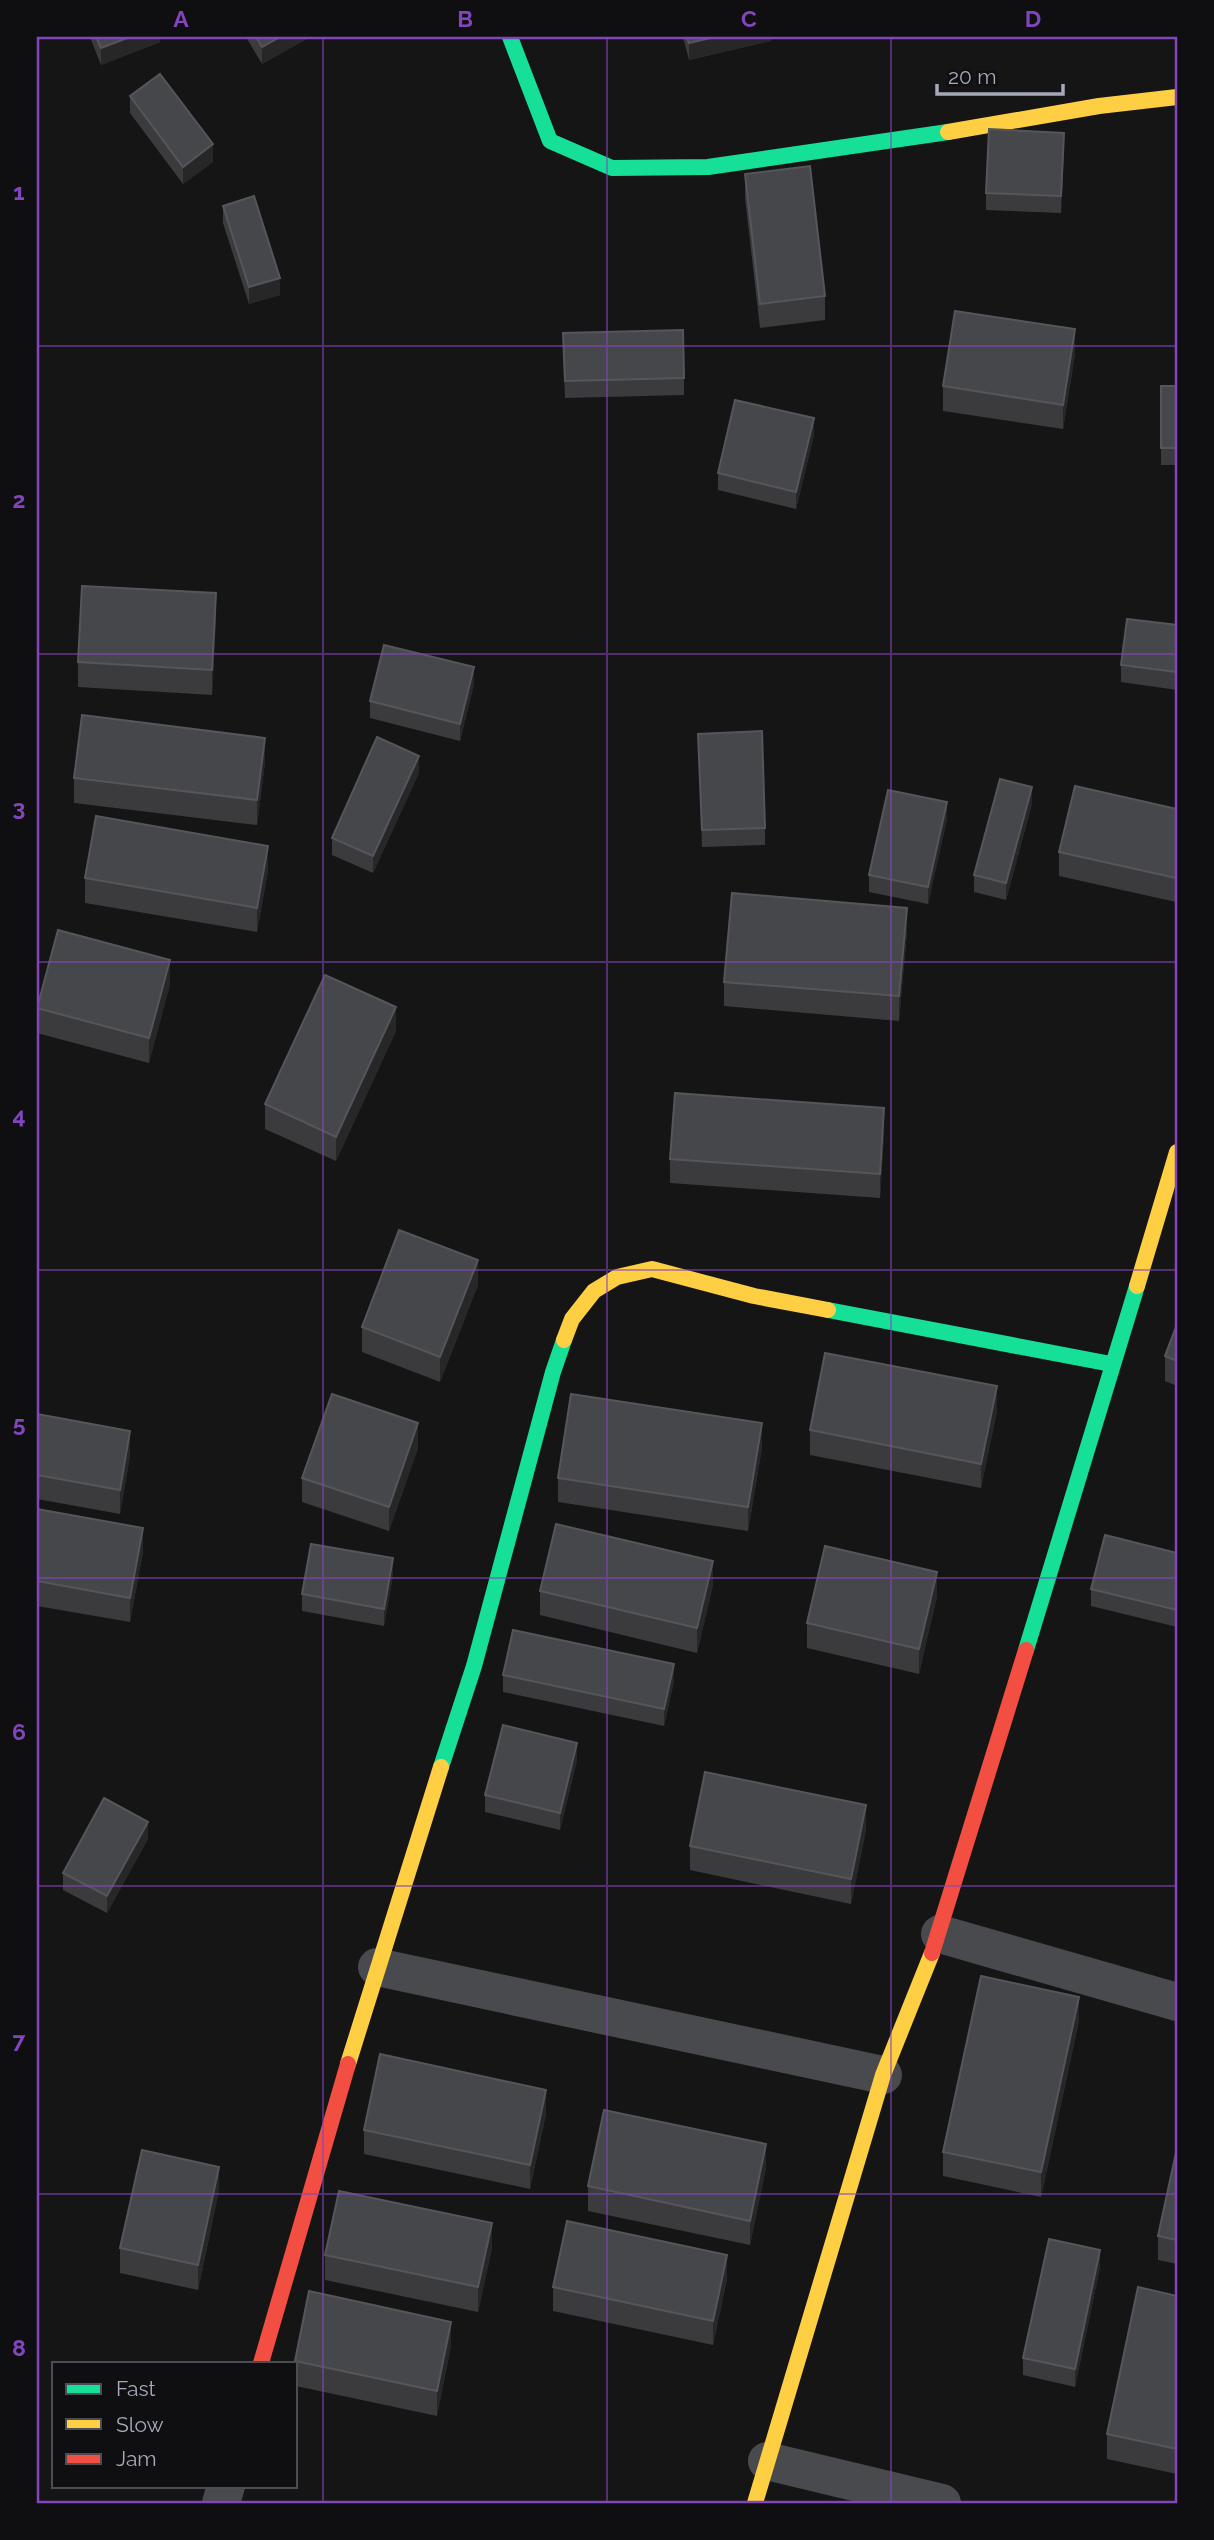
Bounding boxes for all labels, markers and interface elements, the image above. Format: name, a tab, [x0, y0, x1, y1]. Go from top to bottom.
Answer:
text: A	[173, 5, 189, 32]
text: B	[457, 5, 473, 32]
text: C	[741, 5, 757, 32]
text: D	[1025, 5, 1041, 32]
scale bar	[937, 52, 1064, 96]
text: 20 m	[948, 64, 996, 89]
text: 1	[13, 178, 25, 205]
text: 2	[13, 486, 25, 513]
text: 3	[13, 794, 25, 821]
text: 4	[12, 1102, 26, 1129]
text: 5	[13, 1410, 26, 1437]
text: 6	[12, 1718, 26, 1745]
text: 7	[13, 2026, 26, 2053]
text: 8	[12, 2334, 26, 2361]
legend	[52, 2362, 298, 2488]
text: Fast	[116, 2376, 156, 2401]
text: Slow	[116, 2412, 164, 2437]
text: Jam	[116, 2446, 157, 2471]

